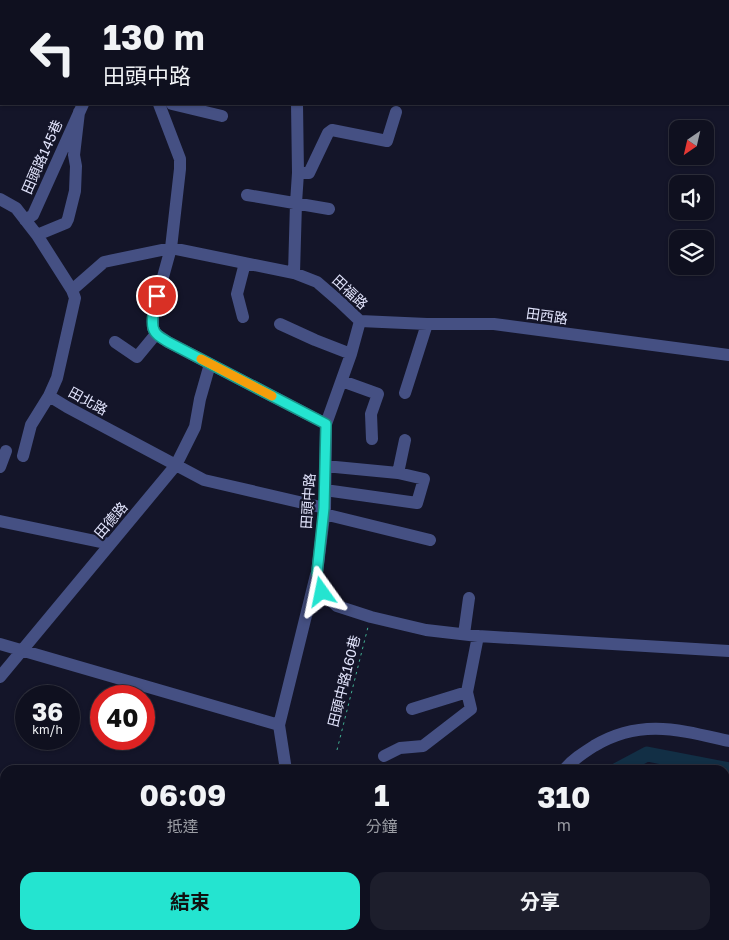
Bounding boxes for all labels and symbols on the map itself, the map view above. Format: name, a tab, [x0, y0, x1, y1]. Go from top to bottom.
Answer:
street label: 田頭路145巷	[18, 117, 65, 197]
north arrow	[669, 120, 714, 165]
street label: 田福路	[329, 271, 371, 312]
pin	[136, 275, 178, 317]
street label: 田西路	[525, 304, 569, 327]
street label: 田北路	[66, 383, 111, 418]
street label: 田頭中路	[297, 472, 318, 529]
street label: 田德路	[90, 498, 131, 541]
position arrow	[295, 565, 347, 617]
street label: 田頭中路160巷	[324, 633, 363, 729]
speed limit sign: 40	[90, 685, 155, 750]

